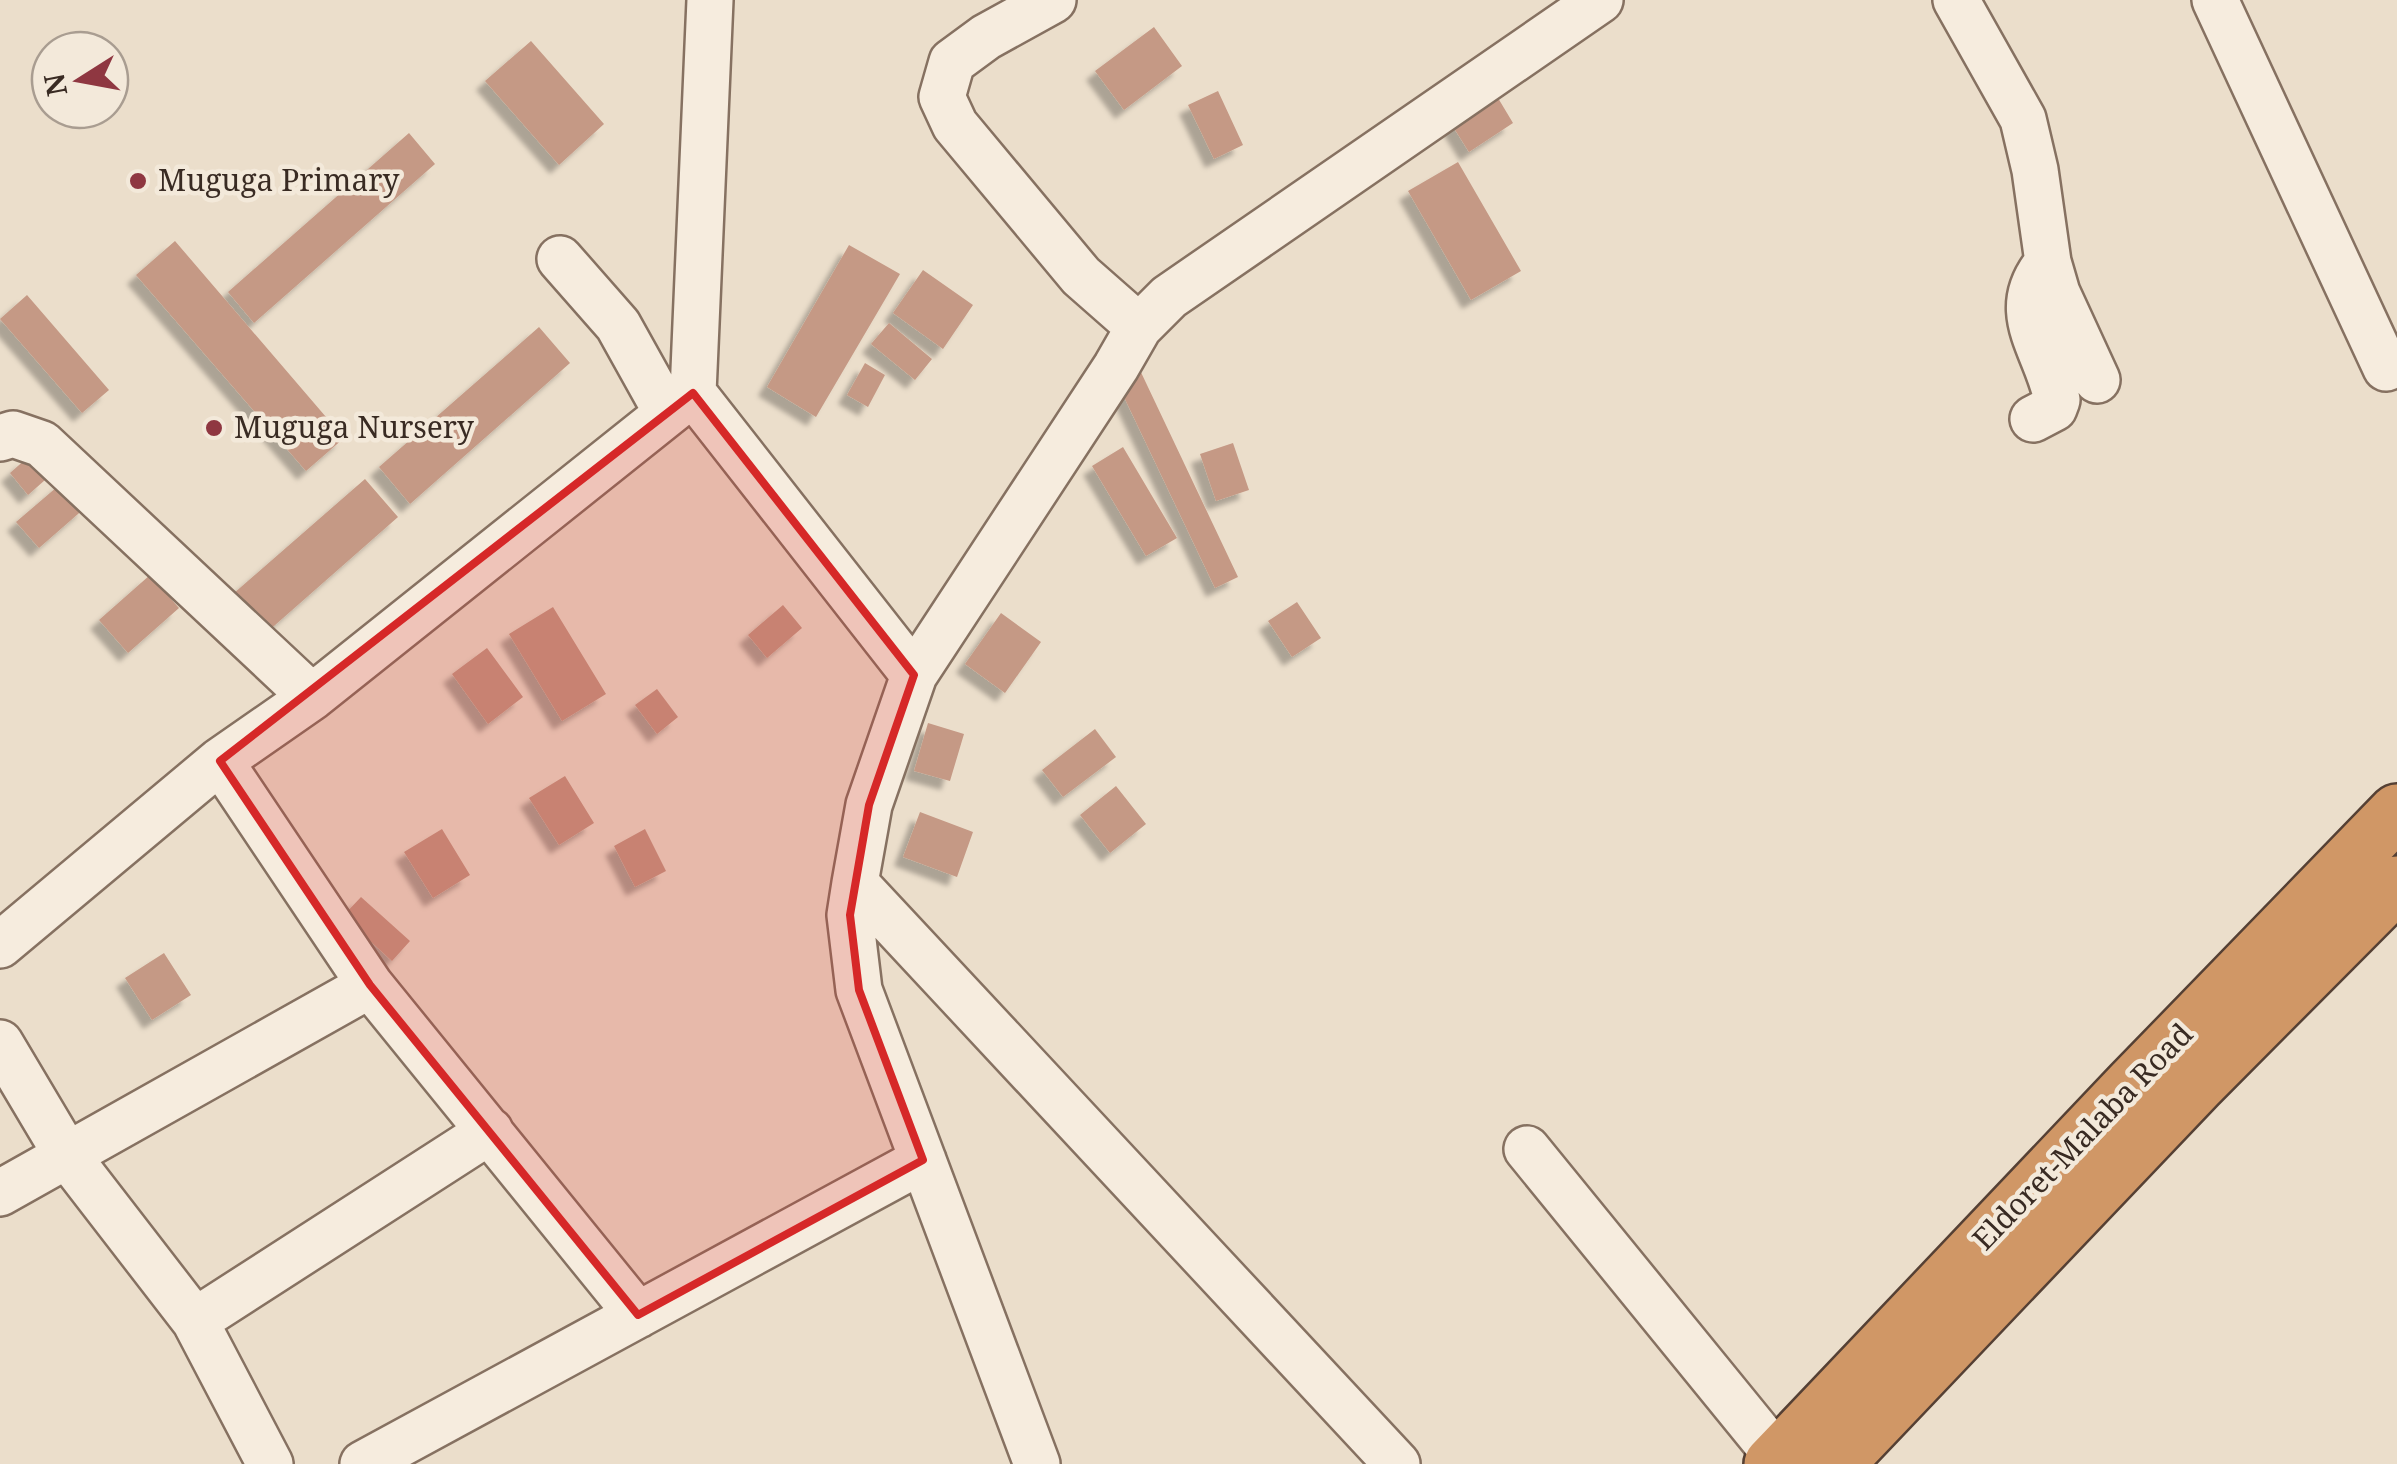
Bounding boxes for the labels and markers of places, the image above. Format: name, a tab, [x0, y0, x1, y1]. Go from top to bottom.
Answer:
place label: Muguga Primary	[158, 159, 399, 200]
marker: Muguga Primary	[127, 170, 149, 192]
place label: Muguga Nursery	[234, 406, 474, 447]
marker: Muguga Nursery	[203, 417, 225, 439]

